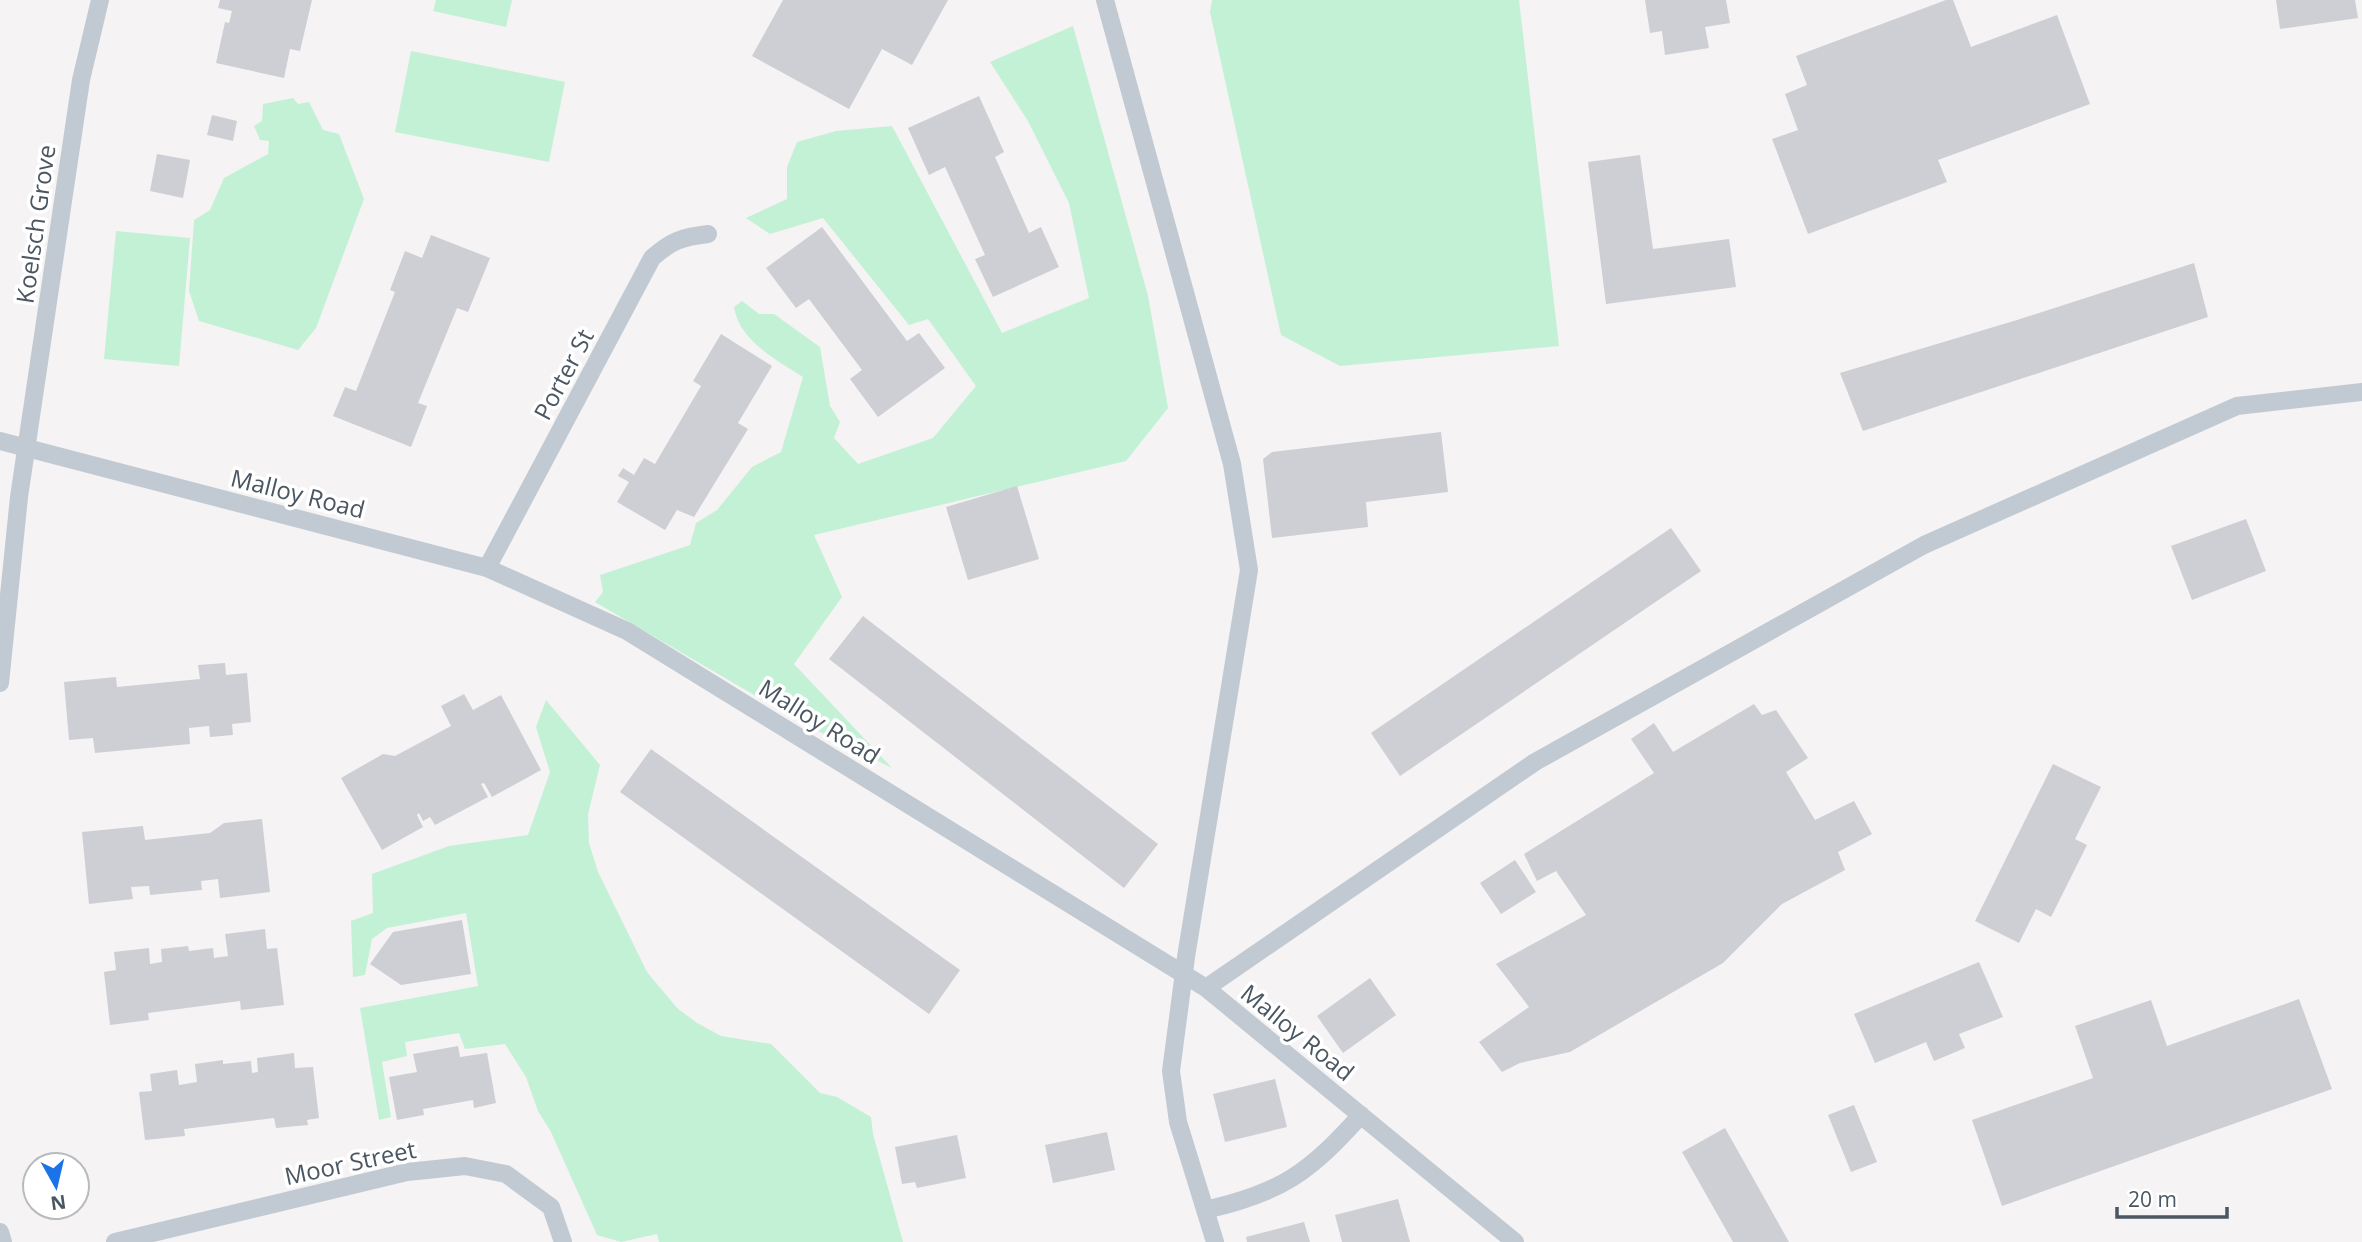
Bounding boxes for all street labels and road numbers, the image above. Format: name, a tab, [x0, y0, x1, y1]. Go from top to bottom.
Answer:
street label: Koelsch Grove	[8, 143, 62, 305]
street label: Porter St	[525, 323, 601, 425]
street label: Malloy Road	[228, 460, 368, 526]
street label: Malloy Road	[753, 671, 887, 771]
street label: Malloy Road	[1234, 976, 1362, 1088]
street label: Moor Street	[281, 1132, 419, 1192]

